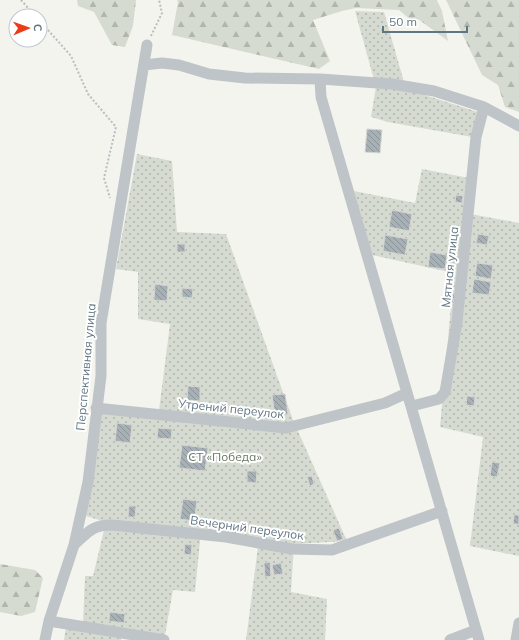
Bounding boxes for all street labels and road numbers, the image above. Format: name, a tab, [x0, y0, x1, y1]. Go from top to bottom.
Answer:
street label: Мятная улица	[438, 226, 461, 308]
street label: Перспективная улица	[72, 303, 99, 431]
street label: Утрений переулок	[176, 395, 285, 422]
street label: Вечерний переулок	[189, 512, 305, 543]

